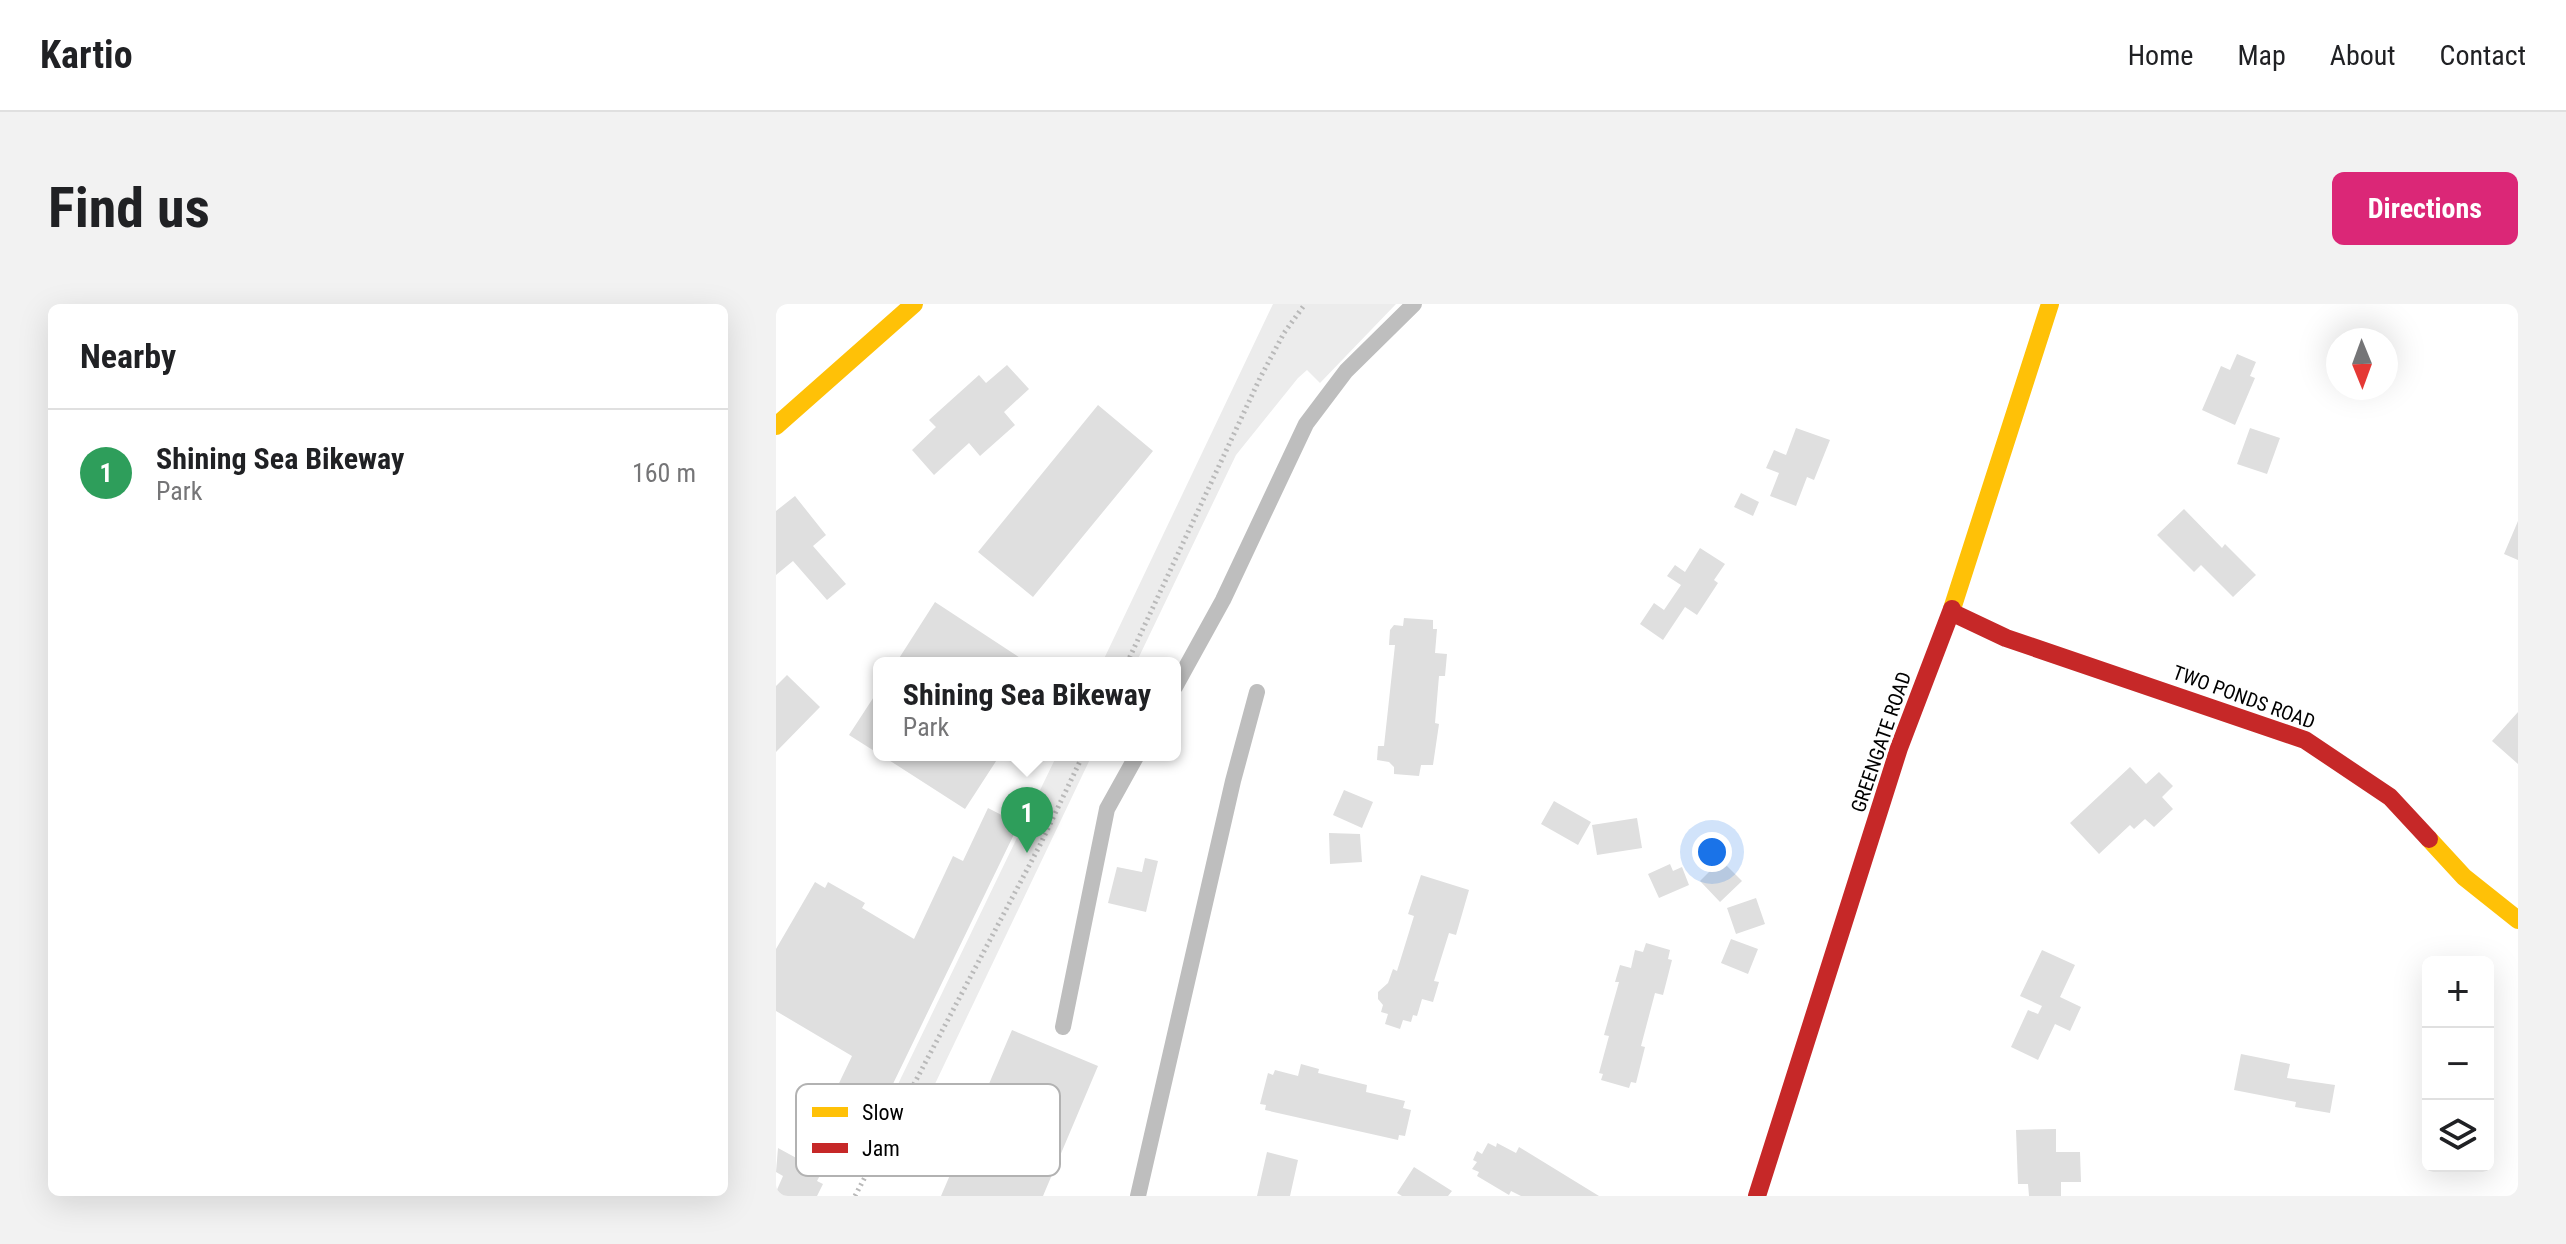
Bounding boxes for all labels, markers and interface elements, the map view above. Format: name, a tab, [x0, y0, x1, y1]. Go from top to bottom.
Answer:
text: Kartio	[40, 33, 133, 77]
text: Home	[2128, 39, 2193, 72]
text: Map	[2237, 39, 2286, 72]
text: About	[2330, 39, 2396, 72]
text: Contact	[2440, 39, 2526, 72]
button: Directions	[2332, 172, 2518, 245]
text: Find us	[48, 175, 210, 241]
north arrow	[2326, 328, 2398, 400]
text: Nearby	[80, 336, 176, 376]
text: Shining Sea Bikeway	[156, 441, 404, 476]
text: 1	[99, 458, 113, 488]
text: 160 m	[632, 458, 696, 488]
text: Park	[156, 476, 202, 506]
popup	[873, 657, 1181, 761]
street label: TWO PONDS ROAD	[2170, 660, 2318, 734]
street label: GREENGATE ROAD	[1846, 669, 1916, 815]
text: Shining Sea Bikeway	[903, 677, 1151, 712]
text: Park	[903, 712, 949, 742]
pin: 1	[1001, 787, 1053, 853]
your location	[1692, 832, 1732, 872]
map controls	[2422, 956, 2494, 1172]
button: +	[2422, 956, 2494, 1028]
button: −	[2422, 1028, 2494, 1100]
legend	[796, 1084, 1060, 1176]
text: Slow	[862, 1100, 904, 1125]
button: layers	[2422, 1100, 2494, 1172]
text: Jam	[862, 1136, 900, 1161]

